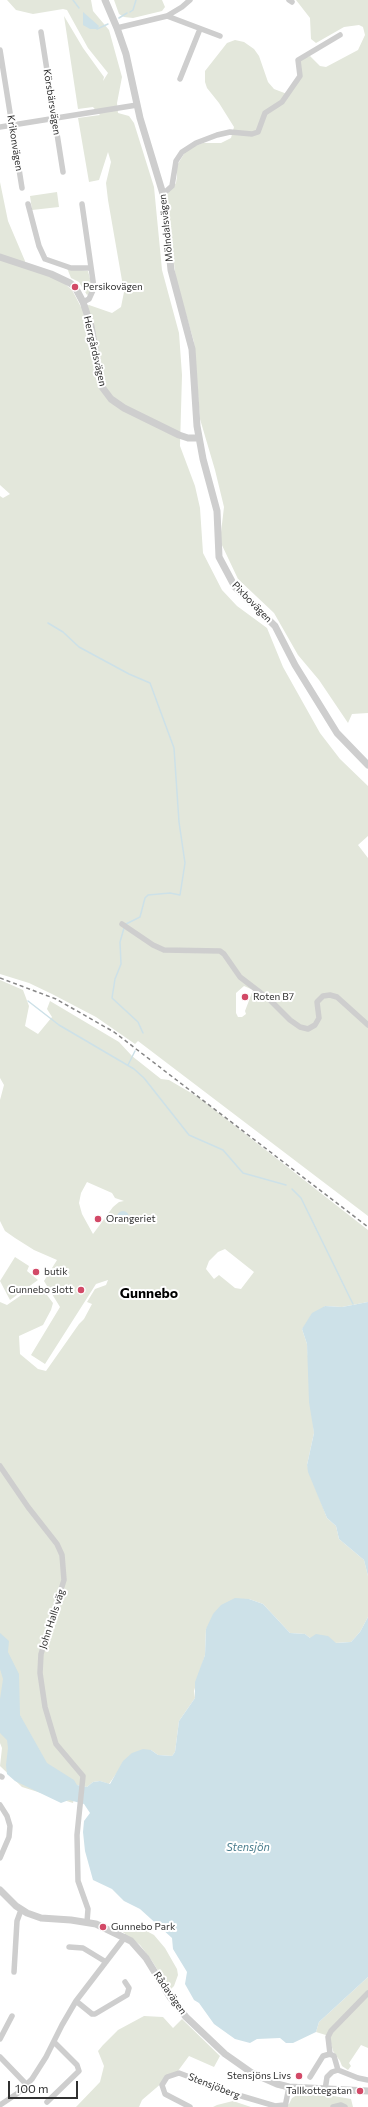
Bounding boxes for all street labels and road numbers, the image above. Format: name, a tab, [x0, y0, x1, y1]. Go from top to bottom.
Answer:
street label: Körsbärsvägen	[41, 68, 63, 136]
street label: Krikonvägen	[5, 114, 25, 172]
street label: Mölndalsvägen	[156, 193, 176, 263]
street label: Herrgårdsvägen	[81, 315, 109, 387]
street label: Pixbovägen	[229, 579, 275, 625]
street label: John Halls väg	[37, 1588, 67, 1650]
street label: Rådavägen	[151, 1969, 189, 2017]
street label: Stensjöberg	[186, 2071, 242, 2101]

